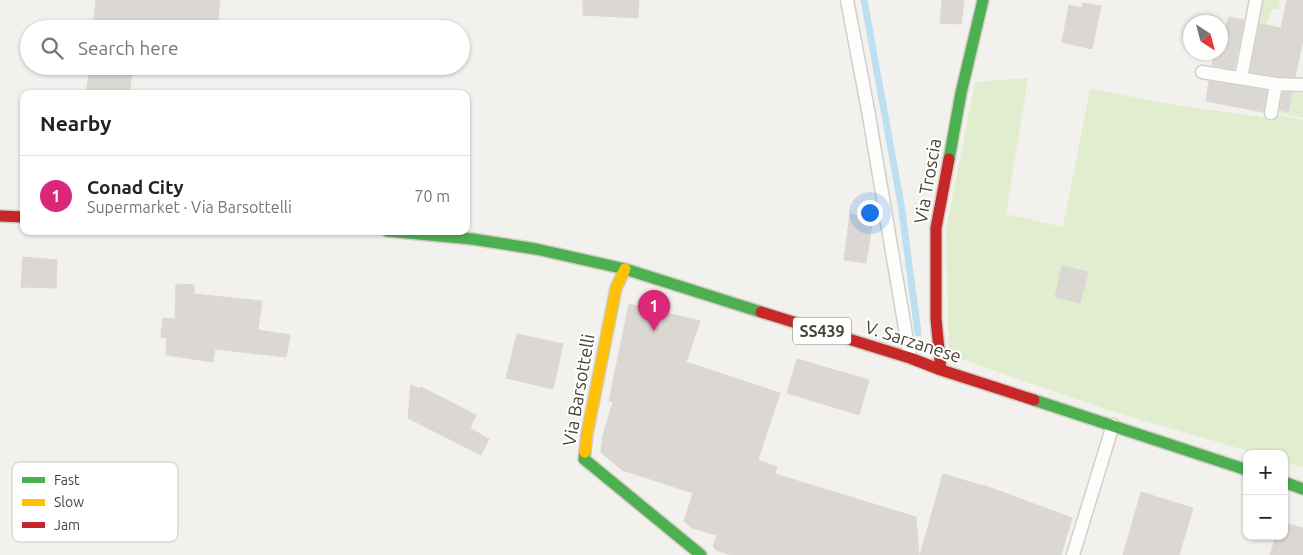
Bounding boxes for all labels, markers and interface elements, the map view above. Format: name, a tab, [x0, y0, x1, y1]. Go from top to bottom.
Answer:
north arrow	[1183, 15, 1228, 60]
search box	[20, 20, 470, 75]
icon: search	[38, 34, 66, 62]
text: Search here	[78, 37, 178, 59]
text: Nearby	[40, 111, 111, 135]
street label: Via Troscia	[910, 137, 944, 225]
text: Conad City	[87, 176, 184, 198]
text: 1	[51, 187, 61, 205]
text: 70 m	[414, 187, 450, 205]
text: Supermarket · Via Barsottelli	[87, 198, 292, 216]
your location	[857, 200, 883, 226]
pin: 1	[638, 290, 670, 331]
street label: V. Sarzanese	[863, 316, 964, 366]
road number: SS439	[793, 318, 851, 344]
street label: Via Barsottelli	[558, 332, 598, 447]
map controls	[1243, 450, 1288, 540]
button: +	[1243, 450, 1288, 495]
legend	[12, 462, 178, 542]
text: Fast	[54, 472, 80, 488]
text: Slow	[54, 494, 84, 510]
button: −	[1243, 495, 1288, 540]
text: Jam	[54, 517, 80, 533]

